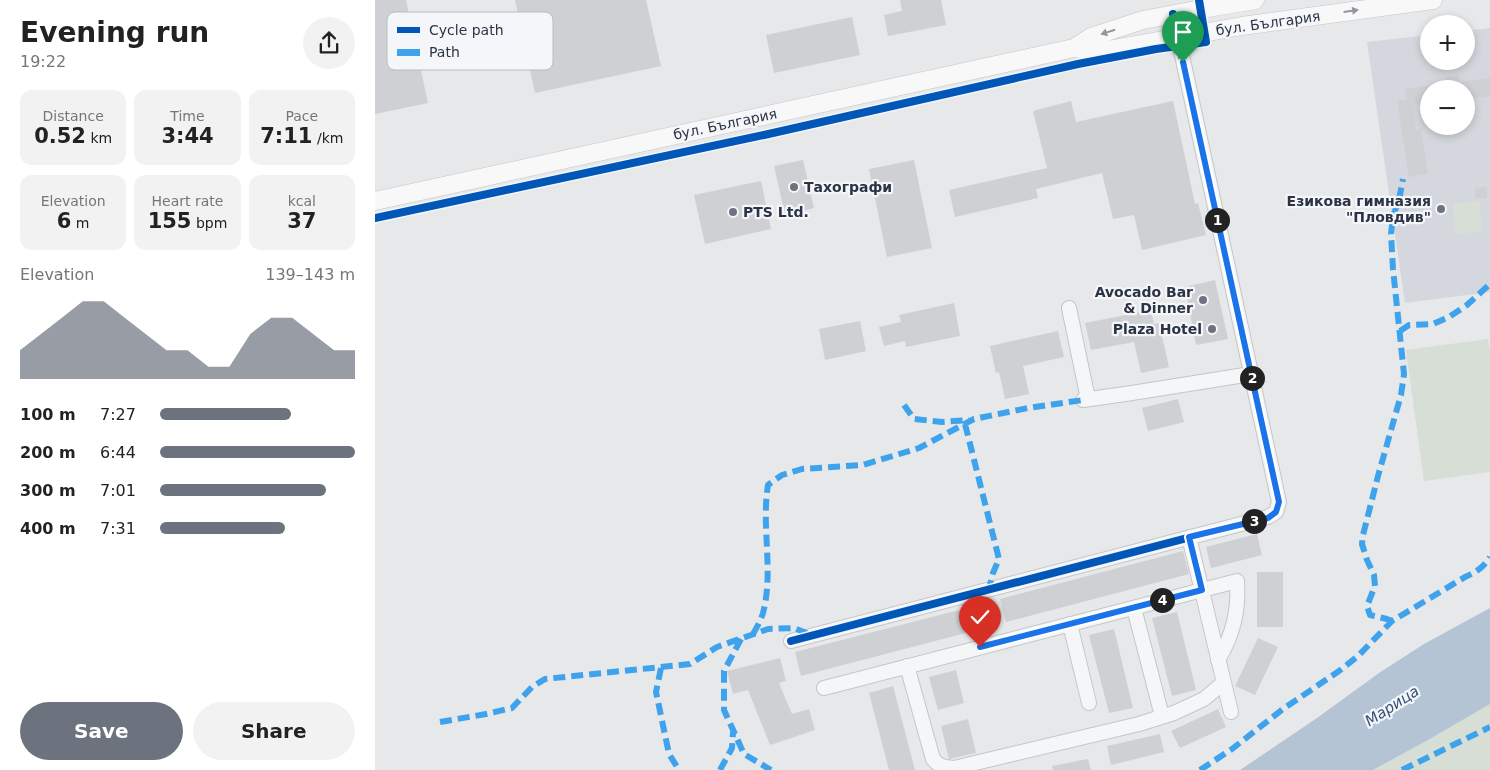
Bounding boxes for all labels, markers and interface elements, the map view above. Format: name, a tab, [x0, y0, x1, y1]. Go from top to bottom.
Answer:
one-way arrow	[1343, 7, 1359, 15]
street label: бул. България	[1215, 8, 1321, 38]
pin	[1162, 11, 1204, 62]
legend	[387, 12, 553, 70]
map controls	[1420, 15, 1475, 135]
button: +	[1420, 15, 1475, 70]
text: Evening run	[20, 16, 209, 49]
button: share	[303, 17, 355, 69]
icon: arrive	[1169, 18, 1197, 46]
text: Cycle path	[429, 22, 504, 38]
one-way arrow	[1100, 28, 1115, 36]
text: Path	[429, 44, 460, 60]
text: 19:22	[20, 52, 66, 71]
button: −	[1420, 80, 1475, 135]
street label: бул. България	[672, 105, 778, 143]
text: Distance	[43, 108, 104, 124]
text: Time	[170, 108, 205, 124]
text: Pace	[285, 108, 318, 124]
text: 0.52	[34, 124, 86, 148]
text: 3:44	[161, 124, 214, 148]
text: 7:11	[260, 124, 312, 148]
text: km	[86, 130, 112, 146]
text: /km	[312, 130, 343, 146]
place label: Тахографи	[804, 179, 892, 195]
marker: Тахографи	[788, 181, 800, 193]
text: Elevation	[41, 193, 106, 209]
text: Heart rate	[152, 193, 223, 209]
text: kcal	[288, 193, 316, 209]
place label: Езикова гимназия "Пловдив"	[1287, 193, 1431, 225]
marker: Езикова гимназия "Пловдив"	[1435, 203, 1447, 215]
place label: PTS Ltd.	[743, 204, 809, 220]
marker: PTS Ltd.	[727, 206, 739, 218]
pin: 1	[1205, 208, 1229, 232]
text: 6	[57, 209, 71, 233]
text: 155	[148, 209, 191, 233]
text: 37	[287, 209, 316, 233]
text: 1	[1213, 212, 1222, 228]
text: m	[71, 215, 90, 231]
text: bpm	[191, 215, 227, 231]
text: Elevation	[20, 265, 94, 284]
text: 139–143 m	[265, 265, 355, 284]
place label: Avocado Bar & Dinner	[1095, 284, 1193, 316]
marker: Avocado Bar & Dinner	[1197, 294, 1209, 306]
place label: Plaza Hotel	[1113, 321, 1202, 337]
marker: Plaza Hotel	[1206, 323, 1218, 335]
pin: 2	[1239, 366, 1265, 390]
text: 2	[1248, 370, 1257, 386]
text: 100 m	[20, 405, 76, 424]
text: 7:27	[100, 405, 136, 424]
text: 200 m	[20, 443, 76, 462]
text: 6:44	[100, 443, 136, 462]
text: 300 m	[20, 481, 76, 500]
text: 7:01	[100, 481, 136, 500]
pin: 3	[1241, 508, 1267, 534]
text: 3	[1250, 513, 1259, 529]
text: 400 m	[20, 519, 76, 538]
text: 7:31	[100, 519, 136, 538]
pin: 4	[1149, 588, 1175, 612]
text: 4	[1158, 592, 1167, 608]
pin	[959, 596, 1001, 647]
icon: check	[966, 603, 994, 631]
water label: Марица	[1362, 682, 1422, 730]
button: Save	[20, 702, 183, 760]
button: Share	[193, 702, 355, 760]

